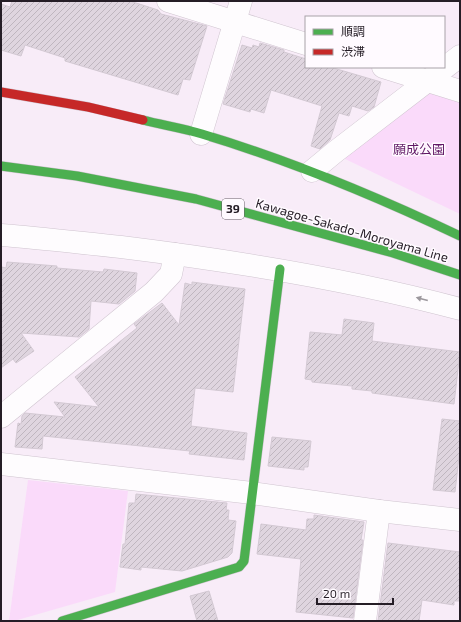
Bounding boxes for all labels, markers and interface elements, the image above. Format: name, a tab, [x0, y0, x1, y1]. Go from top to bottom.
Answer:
legend	[305, 16, 445, 68]
text: 順調	[341, 24, 365, 38]
text: 渋滞	[341, 44, 365, 58]
park label: 願成公園	[393, 141, 445, 157]
street label: Kawagoe-Sakado-Moroyama Line	[254, 195, 450, 265]
road number: 39	[222, 199, 244, 219]
one-way arrow	[416, 296, 428, 302]
scale bar	[317, 580, 393, 606]
text: 20 m	[323, 586, 350, 600]

